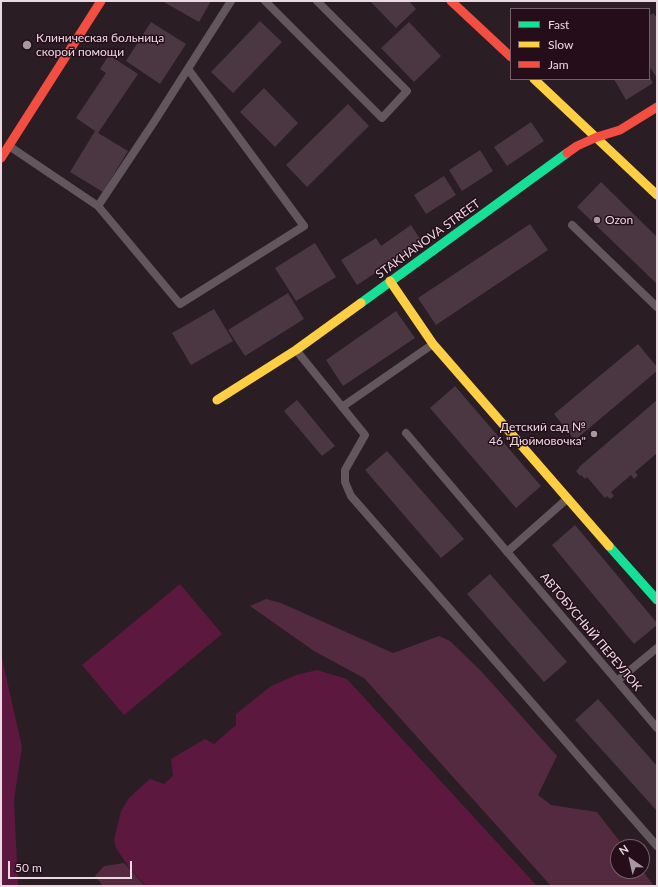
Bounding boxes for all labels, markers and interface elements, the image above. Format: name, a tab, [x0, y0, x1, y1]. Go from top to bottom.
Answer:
legend	[510, 8, 650, 80]
text: Fast	[548, 17, 569, 32]
place label: Клиническая больница скорой помощи	[36, 31, 164, 59]
text: Slow	[548, 37, 573, 52]
marker: Клиническая больница скорой помощи	[21, 39, 33, 51]
text: Jam	[548, 57, 569, 72]
street label: STAKHANOVA STREET	[373, 196, 483, 282]
place label: Ozon	[605, 213, 633, 227]
marker: Ozon	[592, 215, 602, 225]
place label: Детский сад № 46 "Дюймовочка"	[489, 420, 586, 448]
marker: Детский сад № 46 "Дюймовочка"	[589, 429, 599, 439]
street label: АВТОБУСНЫЙ ПЕРЕУЛОК	[537, 570, 645, 694]
north arrow	[610, 839, 650, 879]
text: N	[616, 842, 631, 857]
scale bar	[10, 853, 134, 879]
text: 50 m	[15, 860, 42, 875]

